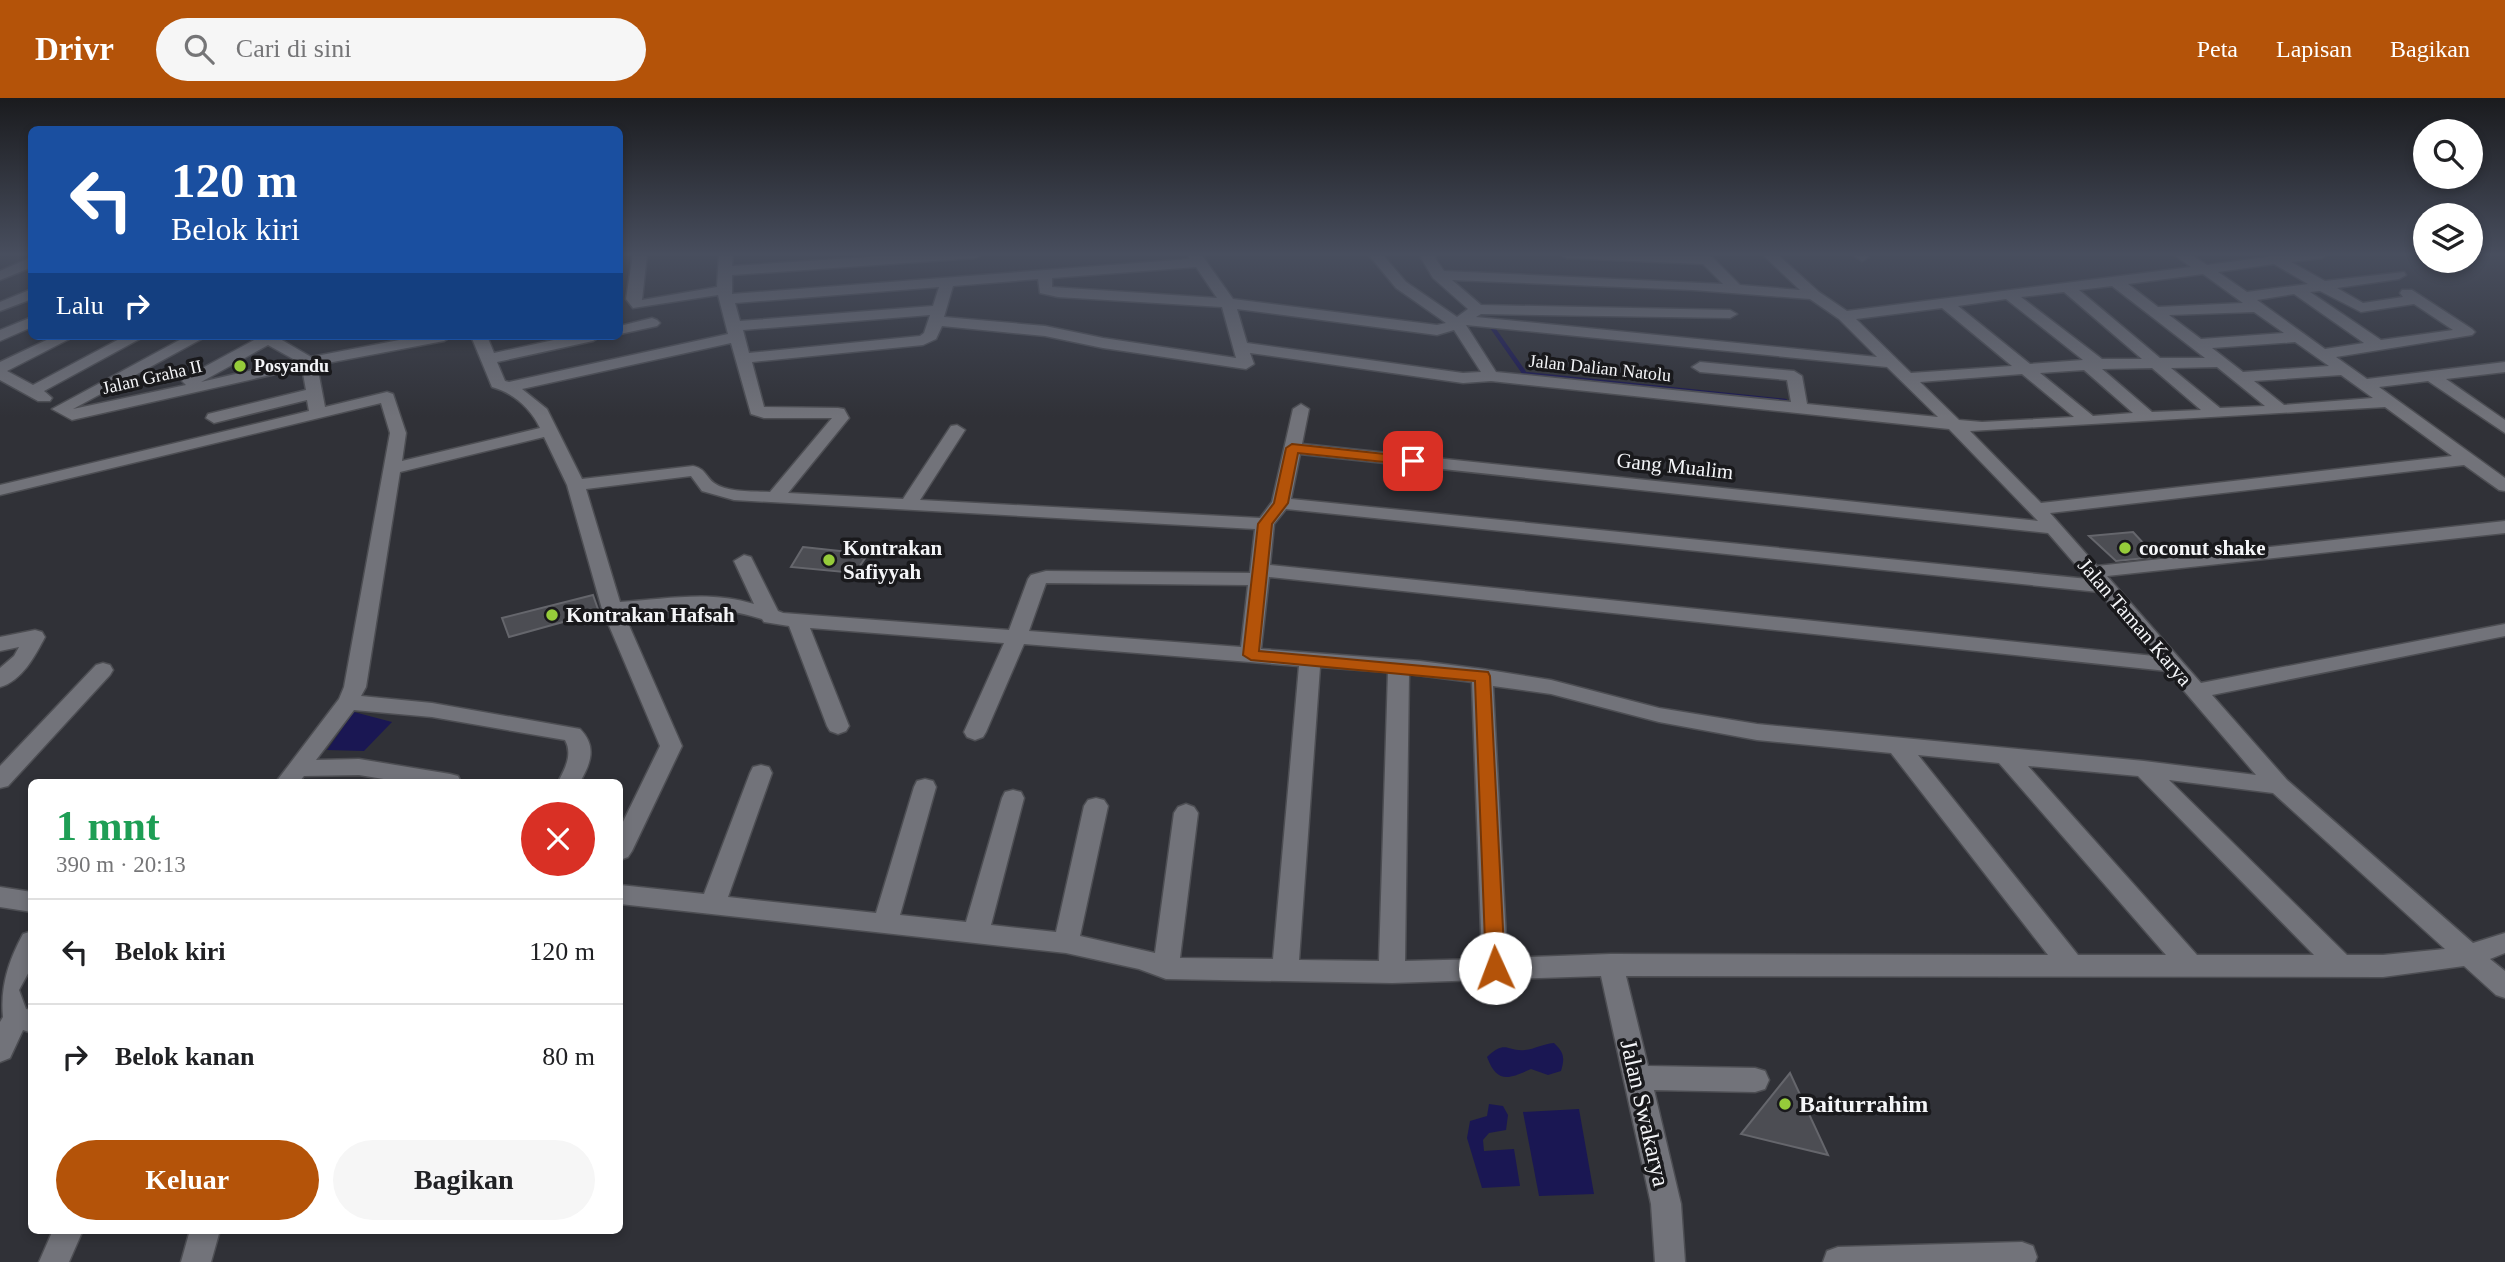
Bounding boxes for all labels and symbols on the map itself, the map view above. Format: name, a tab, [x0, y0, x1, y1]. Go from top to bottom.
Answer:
street label: Jalan Dalian Natolu	[1528, 351, 1672, 385]
street label: Jalan Graha II	[100, 356, 204, 398]
place label: Posyandu	[254, 356, 329, 376]
marker: Posyandu	[232, 358, 248, 374]
pin	[1383, 431, 1443, 491]
street label: Gang Mualim	[1615, 448, 1735, 484]
place label: Kontrakan Safiyyah	[843, 536, 943, 584]
place label: coconut shake	[2139, 536, 2266, 560]
marker: coconut shake	[2117, 540, 2133, 556]
marker: Kontrakan Safiyyah	[821, 552, 837, 568]
street label: Jalan Taman Karya	[2073, 553, 2197, 691]
place label: Kontrakan Hafsah	[566, 603, 735, 627]
marker: Kontrakan Hafsah	[544, 607, 560, 623]
position arrow	[1458, 931, 1532, 1005]
street label: Jalan Swakarya	[1615, 1037, 1675, 1189]
place label: Baiturrahim	[1799, 1091, 1928, 1117]
marker: Baiturrahim	[1777, 1096, 1793, 1112]

